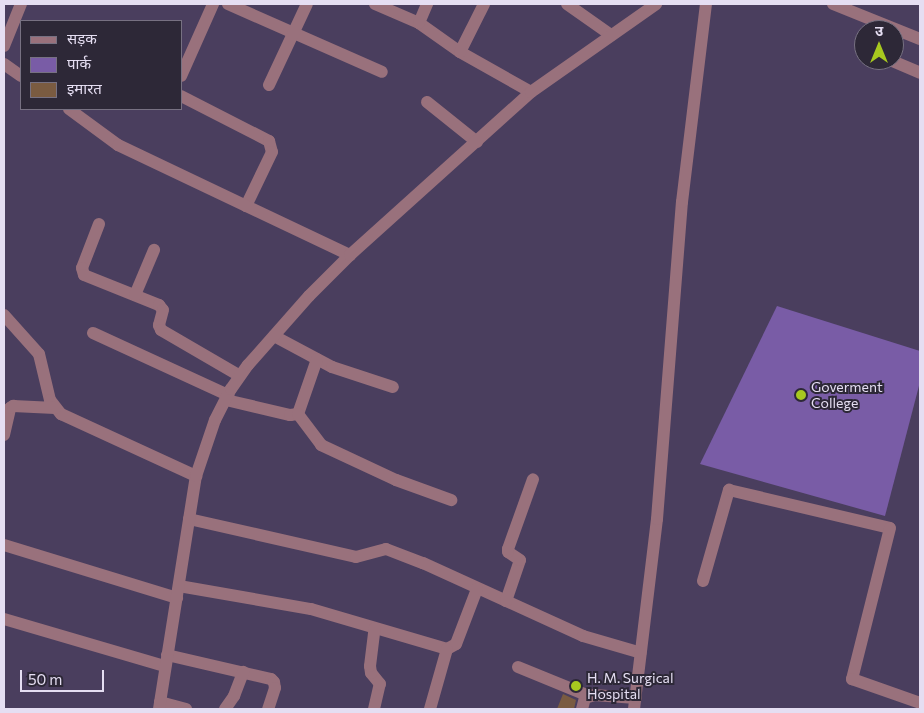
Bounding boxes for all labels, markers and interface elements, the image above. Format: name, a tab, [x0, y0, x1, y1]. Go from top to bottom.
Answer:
legend	[20, 20, 182, 110]
north arrow	[854, 20, 904, 70]
text: उ	[875, 22, 883, 39]
text: सड़क	[67, 29, 97, 47]
text: पार्क	[67, 54, 91, 72]
text: इमारत	[67, 79, 102, 97]
place label: Goverment College	[811, 379, 883, 412]
marker: Goverment College	[795, 389, 807, 401]
scale bar	[22, 660, 106, 692]
text: 50 m	[28, 670, 62, 688]
place label: H. M. Surgical Hospital	[587, 670, 673, 702]
marker: H. M. Surgical Hospital	[569, 679, 583, 693]

